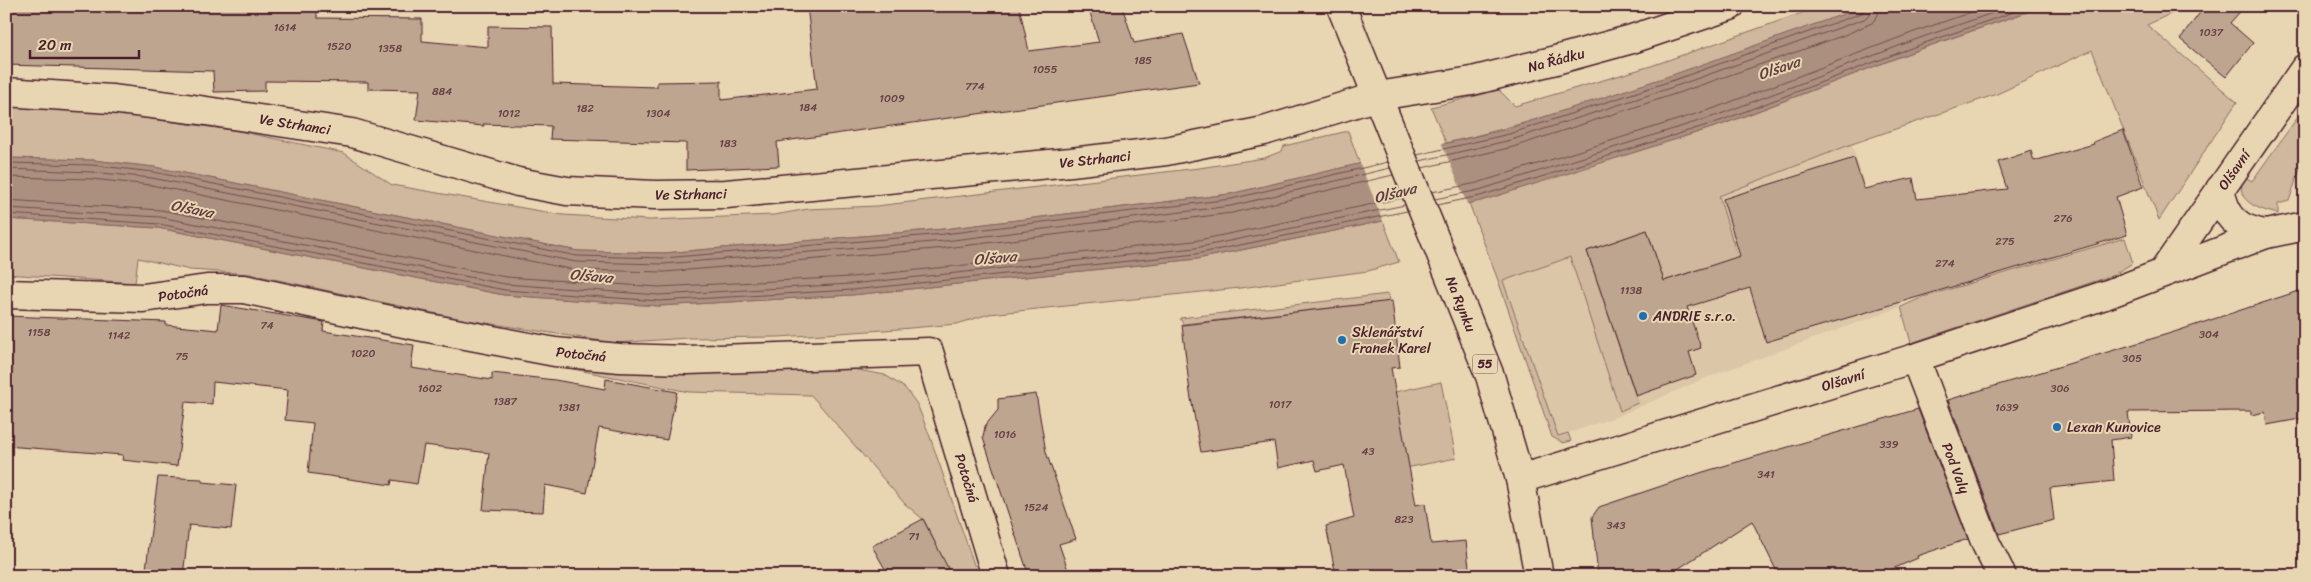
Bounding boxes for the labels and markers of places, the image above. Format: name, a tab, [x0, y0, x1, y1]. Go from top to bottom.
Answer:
place label: ANDRIE s.r.o.	[1652, 304, 1736, 329]
marker: ANDRIE s.r.o.	[1637, 310, 1649, 322]
place label: Sklenářství Franek Karel	[1352, 320, 1432, 361]
marker: Sklenářství Franek Karel	[1336, 334, 1348, 346]
place label: Lexan Kunovice	[2067, 415, 2161, 440]
marker: Lexan Kunovice	[2051, 421, 2063, 433]

